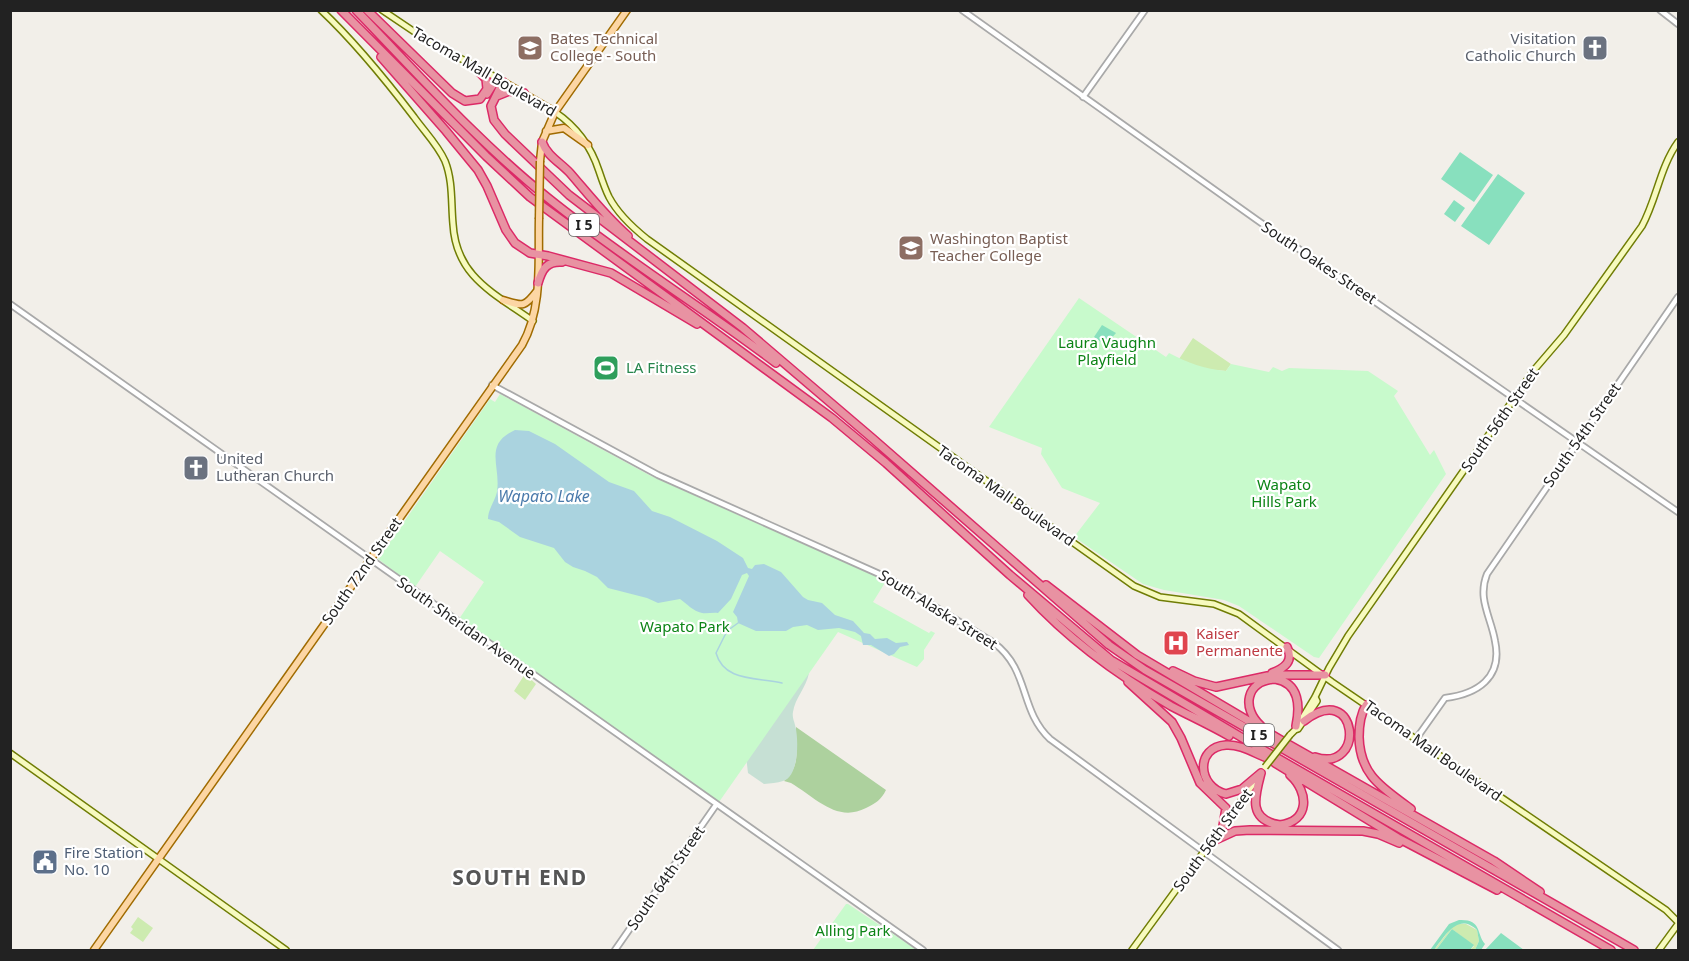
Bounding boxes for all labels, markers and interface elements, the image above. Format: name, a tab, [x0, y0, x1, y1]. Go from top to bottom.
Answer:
street label: Tacoma Mall Boulevard	[409, 22, 560, 121]
place label: Bates Technical College - South	[550, 28, 658, 65]
place label: Visitation Catholic Church	[1465, 28, 1576, 65]
school or university icon: Bates Technical College - South	[515, 33, 545, 63]
church icon: Visitation Catholic Church	[1580, 33, 1610, 63]
road number: I 5	[569, 214, 599, 236]
street label: South Oakes Street	[1258, 216, 1381, 308]
place label: Washington Baptist Teacher College	[930, 228, 1068, 265]
school or university icon: Washington Baptist Teacher College	[896, 233, 926, 263]
park label: Laura Vaughn Playfield	[1058, 332, 1156, 369]
sports icon: LA Fitness	[591, 353, 621, 383]
place label: LA Fitness	[626, 357, 697, 377]
street label: South 56th Street	[1456, 363, 1543, 475]
street label: South 54th Street	[1538, 378, 1625, 490]
street label: Tacoma Mall Boulevard	[934, 440, 1079, 550]
place label: United Lutheran Church	[216, 448, 334, 485]
church icon: United Lutheran Church	[181, 453, 211, 483]
park label: Wapato Hills Park	[1251, 474, 1317, 511]
water label: Wapato Lake	[498, 485, 590, 507]
street label: South 72nd Street	[317, 512, 406, 628]
street label: South Alaska Street	[875, 565, 1002, 654]
street label: South Sheridan Avenue	[393, 572, 540, 683]
park label: Wapato Park	[640, 616, 730, 636]
place label: Kaiser Permanente	[1196, 623, 1283, 660]
hospital icon: Kaiser Permanente	[1161, 628, 1191, 658]
street label: Tacoma Mall Boulevard	[1361, 695, 1506, 805]
road number: I 5	[1244, 724, 1274, 746]
street label: South 56th Street	[1168, 783, 1257, 895]
street label: South 64th Street	[622, 821, 709, 933]
place label: Fire Station No. 10	[64, 842, 144, 879]
public building icon: Fire Station No. 10	[30, 847, 60, 877]
district label: SOUTH END	[452, 863, 588, 891]
park label: Alling Park	[815, 920, 891, 940]

